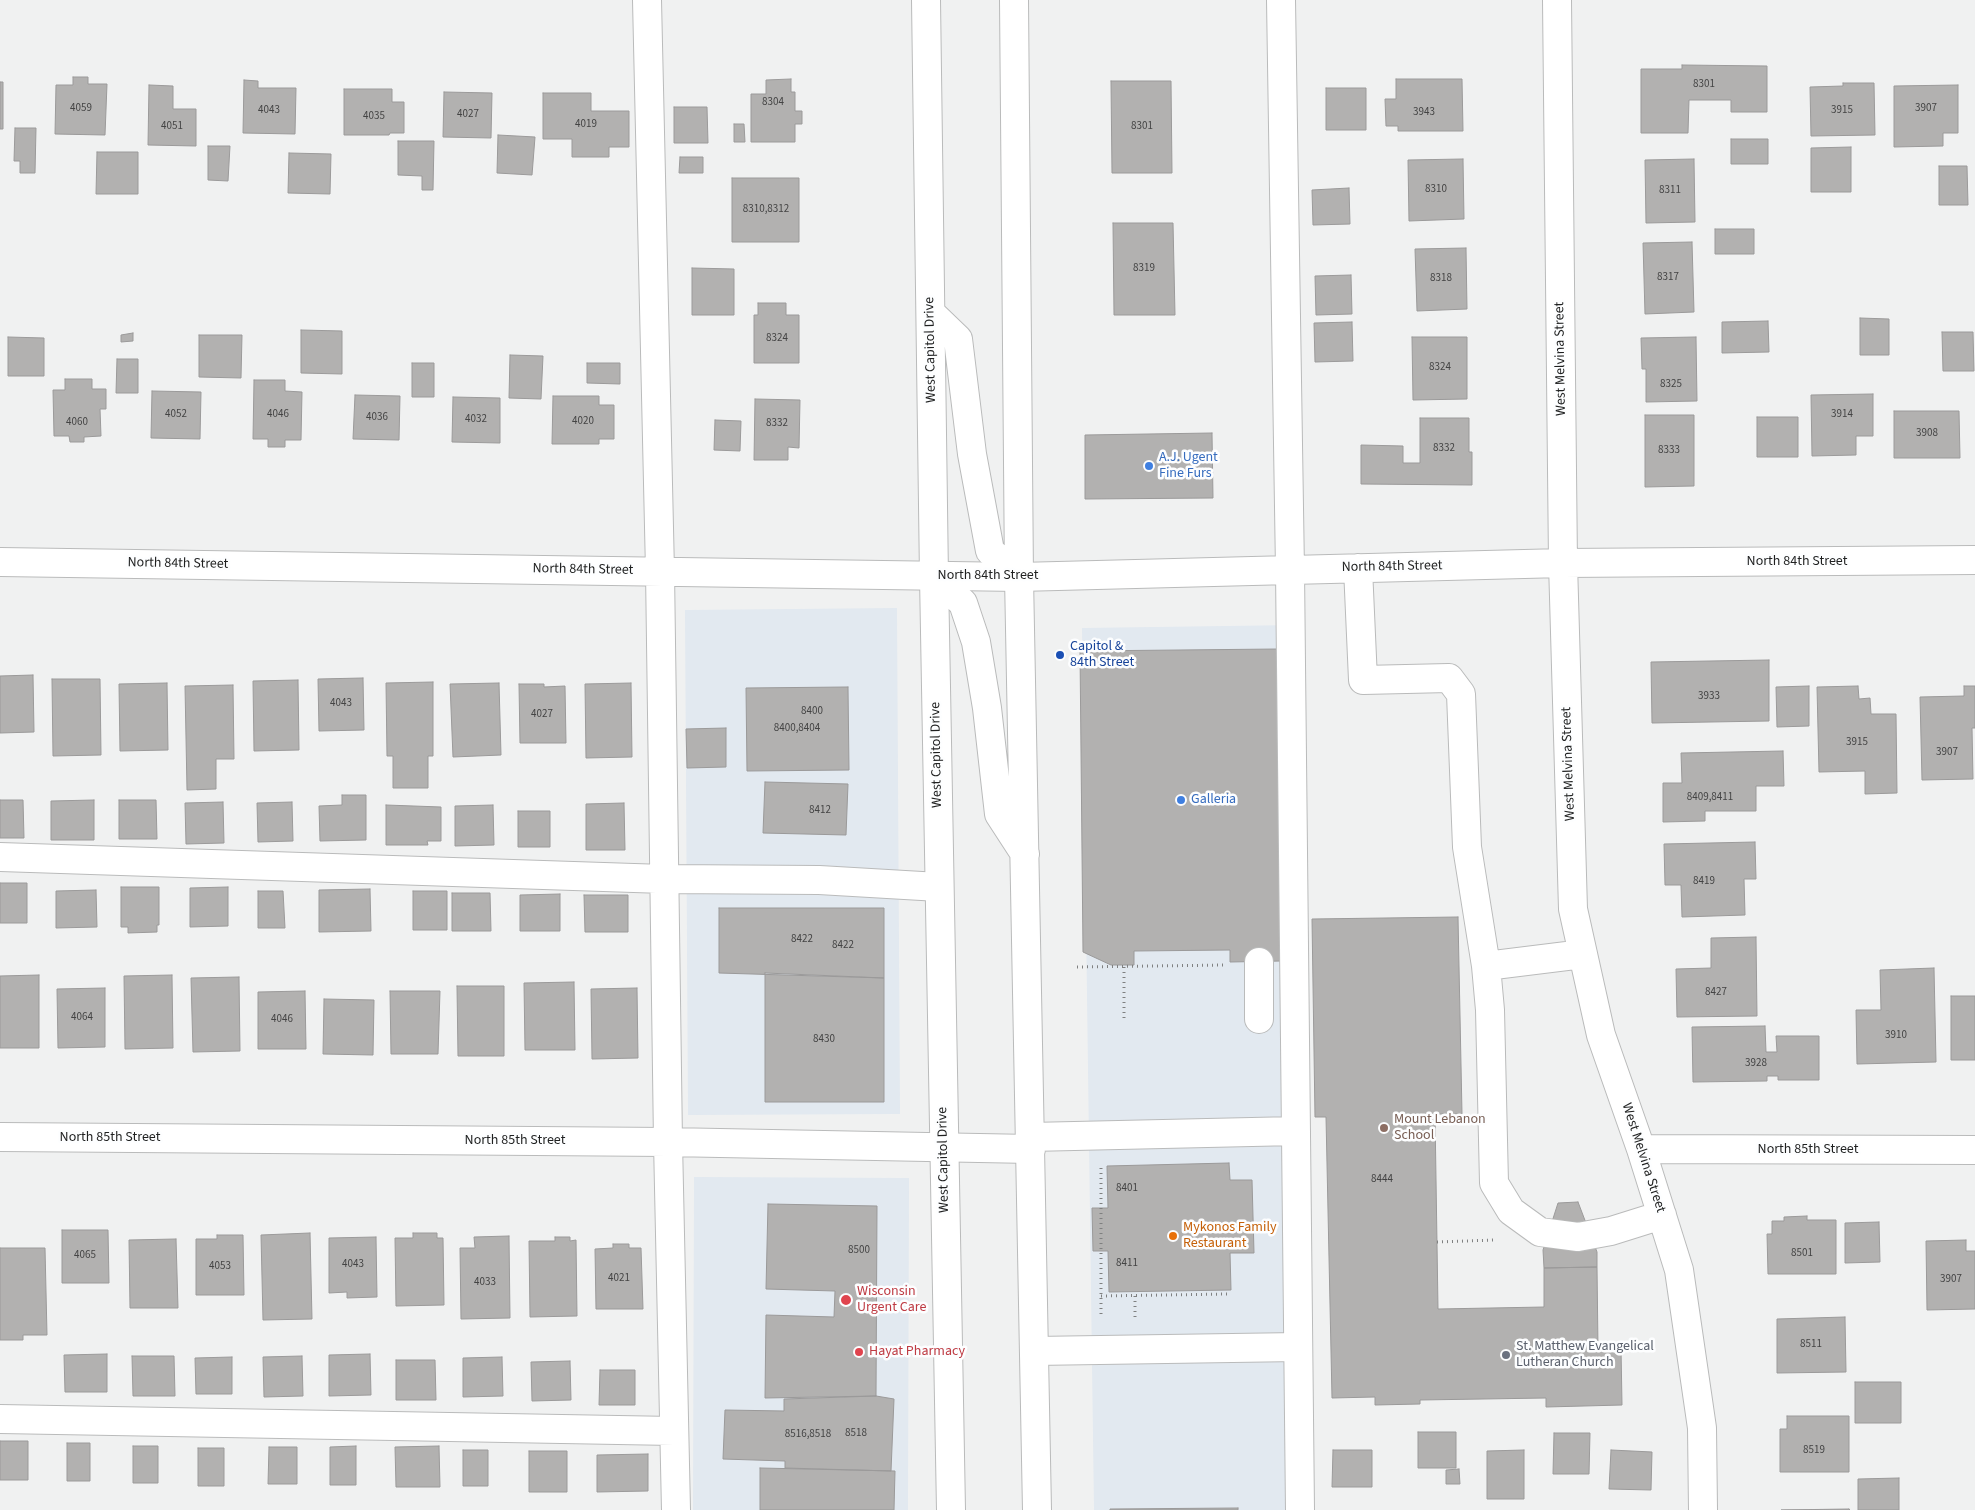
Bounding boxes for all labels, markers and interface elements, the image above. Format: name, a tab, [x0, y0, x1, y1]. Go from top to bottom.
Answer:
house number: 8301	[1693, 78, 1715, 92]
house number: 8304	[762, 96, 784, 110]
house number: 4059	[70, 102, 92, 116]
house number: 3907	[1915, 102, 1937, 116]
house number: 4043	[258, 104, 280, 118]
house number: 3915	[1831, 104, 1853, 118]
house number: 3943	[1413, 106, 1435, 120]
house number: 4027	[457, 108, 479, 122]
house number: 4035	[363, 110, 385, 124]
house number: 4019	[575, 118, 597, 132]
house number: 4051	[161, 120, 183, 134]
house number: 8301	[1131, 120, 1153, 134]
house number: 8310	[1425, 183, 1447, 197]
house number: 8311	[1659, 184, 1681, 198]
house number: 8310,8312	[743, 203, 789, 217]
house number: 8319	[1133, 262, 1155, 276]
house number: 8317	[1657, 271, 1679, 285]
house number: 8318	[1430, 272, 1452, 286]
street label: West Capitol Drive	[922, 297, 940, 403]
street label: West Melvina Street	[1552, 302, 1570, 416]
house number: 8324	[766, 332, 788, 346]
house number: 8324	[1429, 361, 1451, 375]
house number: 8325	[1660, 378, 1682, 392]
house number: 4052	[165, 408, 187, 422]
house number: 4046	[267, 408, 289, 422]
house number: 3914	[1831, 408, 1853, 422]
house number: 4036	[366, 411, 388, 425]
house number: 4032	[465, 413, 487, 427]
house number: 4020	[572, 415, 594, 429]
house number: 4060	[66, 416, 88, 430]
house number: 8332	[766, 417, 788, 431]
house number: 3908	[1916, 427, 1938, 441]
house number: 8332	[1433, 442, 1455, 456]
house number: 8333	[1658, 444, 1680, 458]
place label: A.J. Ugent Fine Furs	[1159, 450, 1218, 482]
marker: A.J. Ugent Fine Furs	[1143, 460, 1155, 472]
street label: North 84th Street	[1747, 554, 1847, 570]
street label: North 84th Street	[127, 555, 229, 573]
street label: North 84th Street	[1341, 558, 1443, 576]
street label: North 84th Street	[532, 561, 634, 579]
street label: North 84th Street	[938, 568, 1038, 584]
place label: Capitol & 84th Street	[1070, 639, 1134, 672]
marker: Capitol & 84th Street	[1054, 649, 1066, 661]
house number: 3933	[1698, 690, 1720, 704]
house number: 4043	[330, 697, 352, 711]
street label: West Capitol Drive	[928, 702, 946, 808]
house number: 8400	[801, 705, 823, 719]
street label: West Melvina Street	[1559, 707, 1579, 821]
house number: 4027	[531, 708, 553, 722]
house number: 8400,8404	[774, 722, 820, 736]
house number: 3915	[1846, 736, 1868, 750]
house number: 3907	[1936, 746, 1958, 760]
house number: 8409,8411	[1687, 791, 1733, 805]
place label: Galleria	[1191, 792, 1236, 808]
marker: Galleria	[1175, 794, 1187, 806]
house number: 8412	[809, 804, 831, 818]
house number: 8419	[1693, 875, 1715, 889]
house number: 8422	[791, 933, 813, 947]
house number: 8422	[832, 939, 854, 953]
house number: 8427	[1705, 986, 1727, 1000]
house number: 4064	[71, 1011, 93, 1025]
house number: 4046	[271, 1013, 293, 1027]
house number: 3910	[1885, 1029, 1907, 1043]
house number: 8430	[813, 1033, 835, 1047]
house number: 3928	[1745, 1057, 1767, 1071]
street label: West Melvina Street	[1617, 1101, 1669, 1215]
street label: West Capitol Drive	[935, 1107, 953, 1213]
place label: Mount Lebanon School	[1394, 1112, 1486, 1144]
marker: Mount Lebanon School	[1378, 1122, 1390, 1134]
street label: North 85th Street	[60, 1130, 160, 1146]
street label: North 85th Street	[465, 1133, 565, 1149]
street label: North 85th Street	[1758, 1142, 1858, 1158]
house number: 8444	[1371, 1173, 1393, 1187]
house number: 8401	[1116, 1182, 1138, 1196]
place label: Mykonos Family Restaurant	[1183, 1220, 1277, 1252]
marker: Mykonos Family Restaurant	[1167, 1230, 1179, 1242]
house number: 8500	[848, 1244, 870, 1258]
house number: 8501	[1791, 1247, 1813, 1261]
house number: 4065	[74, 1249, 96, 1263]
house number: 8411	[1116, 1257, 1138, 1271]
house number: 4043	[342, 1258, 364, 1272]
house number: 4053	[209, 1260, 231, 1274]
house number: 4021	[608, 1272, 630, 1286]
house number: 3907	[1940, 1273, 1962, 1287]
house number: 4033	[474, 1276, 496, 1290]
place label: Wisconsin Urgent Care	[857, 1284, 926, 1316]
marker: Wisconsin Urgent Care	[839, 1293, 853, 1307]
house number: 8511	[1800, 1338, 1822, 1352]
place label: St. Matthew Evangelical Lutheran Church	[1516, 1339, 1654, 1371]
place label: Hayat Pharmacy	[869, 1344, 965, 1360]
marker: Hayat Pharmacy	[853, 1346, 865, 1358]
marker: St. Matthew Evangelical Lutheran Church	[1500, 1349, 1512, 1361]
house number: 8518	[845, 1427, 867, 1441]
house number: 8516,8518	[785, 1428, 831, 1442]
house number: 8519	[1803, 1444, 1825, 1458]

